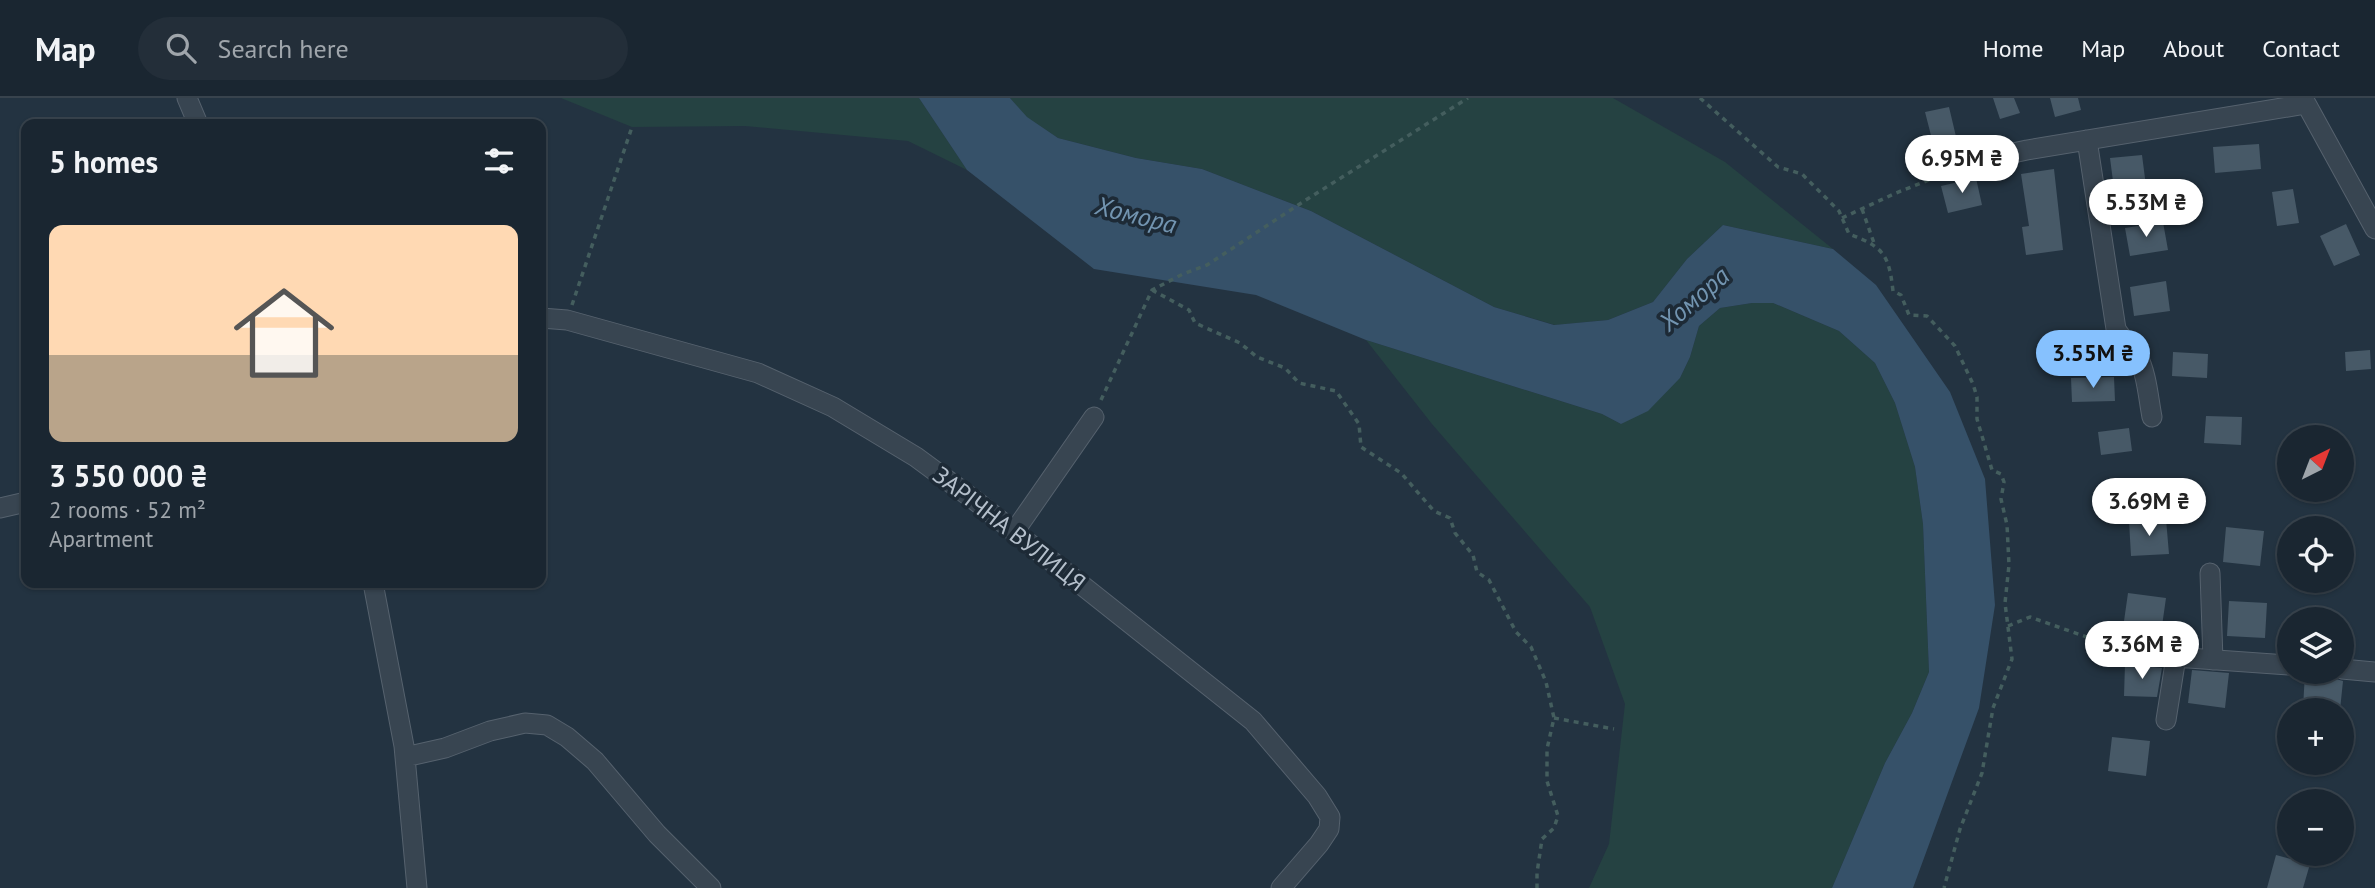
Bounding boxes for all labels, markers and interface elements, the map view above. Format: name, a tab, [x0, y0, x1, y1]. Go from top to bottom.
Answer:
search box	[138, 17, 628, 80]
text: Map	[35, 27, 96, 70]
icon: search	[162, 29, 200, 67]
text: Search here	[218, 32, 349, 65]
text: Home	[1983, 33, 2043, 64]
text: Map	[2081, 33, 2125, 64]
text: About	[2163, 33, 2224, 64]
text: Contact	[2262, 33, 2340, 64]
pin: 6.95M ₴	[1897, 136, 2027, 195]
text: 5 homes	[49, 142, 158, 181]
icon: filters	[480, 142, 518, 180]
text: 6.95M ₴	[1921, 143, 2003, 172]
pin: 5.53M ₴	[2081, 180, 2211, 239]
text: 5.53M ₴	[2105, 187, 2187, 216]
water label: Хомора	[1091, 188, 1180, 241]
water label: Хомора	[1651, 259, 1736, 339]
icon: home	[221, 270, 347, 396]
pin: 3.55M ₴	[2028, 330, 2158, 390]
text: 3.55M ₴	[2052, 338, 2134, 367]
north arrow	[2277, 425, 2354, 502]
map controls	[2277, 425, 2354, 866]
text: 3 550 000 ₴	[49, 456, 208, 495]
street label: ЗАРІЧНА ВУЛИЦЯ	[927, 459, 1092, 598]
pin: 3.69M ₴	[2084, 478, 2214, 538]
text: 3.69M ₴	[2108, 486, 2190, 515]
text: 2 rooms · 52 m²	[49, 495, 206, 524]
button: locate	[2277, 516, 2354, 593]
text: Apartment	[49, 524, 153, 553]
button: layers	[2277, 607, 2354, 684]
pin: 3.36M ₴	[2077, 622, 2207, 681]
text: 3.36M ₴	[2101, 629, 2183, 658]
button: +	[2277, 698, 2354, 775]
button: −	[2277, 789, 2354, 866]

